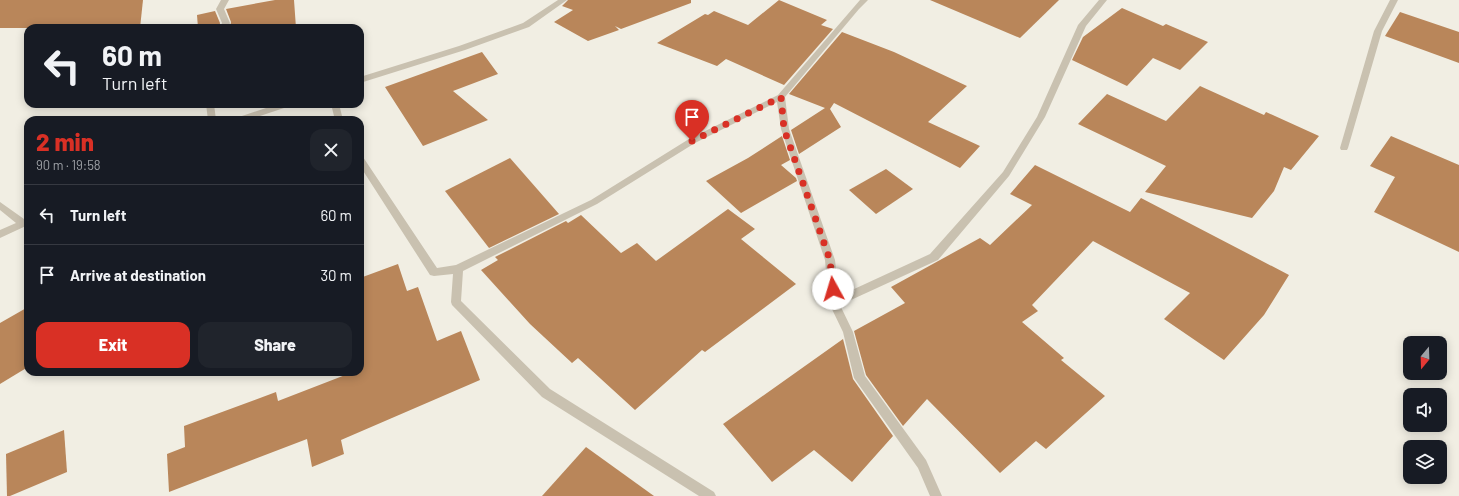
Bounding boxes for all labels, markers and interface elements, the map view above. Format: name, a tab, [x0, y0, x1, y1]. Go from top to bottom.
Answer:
text: 60 m	[102, 38, 162, 72]
icon: left	[36, 40, 88, 92]
text: Turn left	[102, 72, 168, 94]
pin	[675, 100, 709, 141]
icon: arrive	[681, 106, 703, 128]
text: 2 min	[36, 127, 94, 156]
button: close	[310, 129, 352, 171]
text: 90 m · 19:58	[36, 157, 101, 173]
icon: left	[36, 204, 58, 226]
text: Turn left	[70, 206, 126, 224]
text: 60 m	[320, 206, 352, 224]
icon: arrive	[36, 264, 58, 286]
text: Arrive at destination	[70, 266, 206, 284]
text: 30 m	[320, 266, 352, 284]
position arrow	[812, 268, 854, 310]
button: Exit	[36, 322, 190, 368]
button: Share	[198, 322, 352, 368]
north arrow	[1403, 336, 1447, 380]
map controls	[1403, 336, 1447, 484]
button: sound	[1403, 388, 1447, 432]
button: layers	[1403, 440, 1447, 484]

